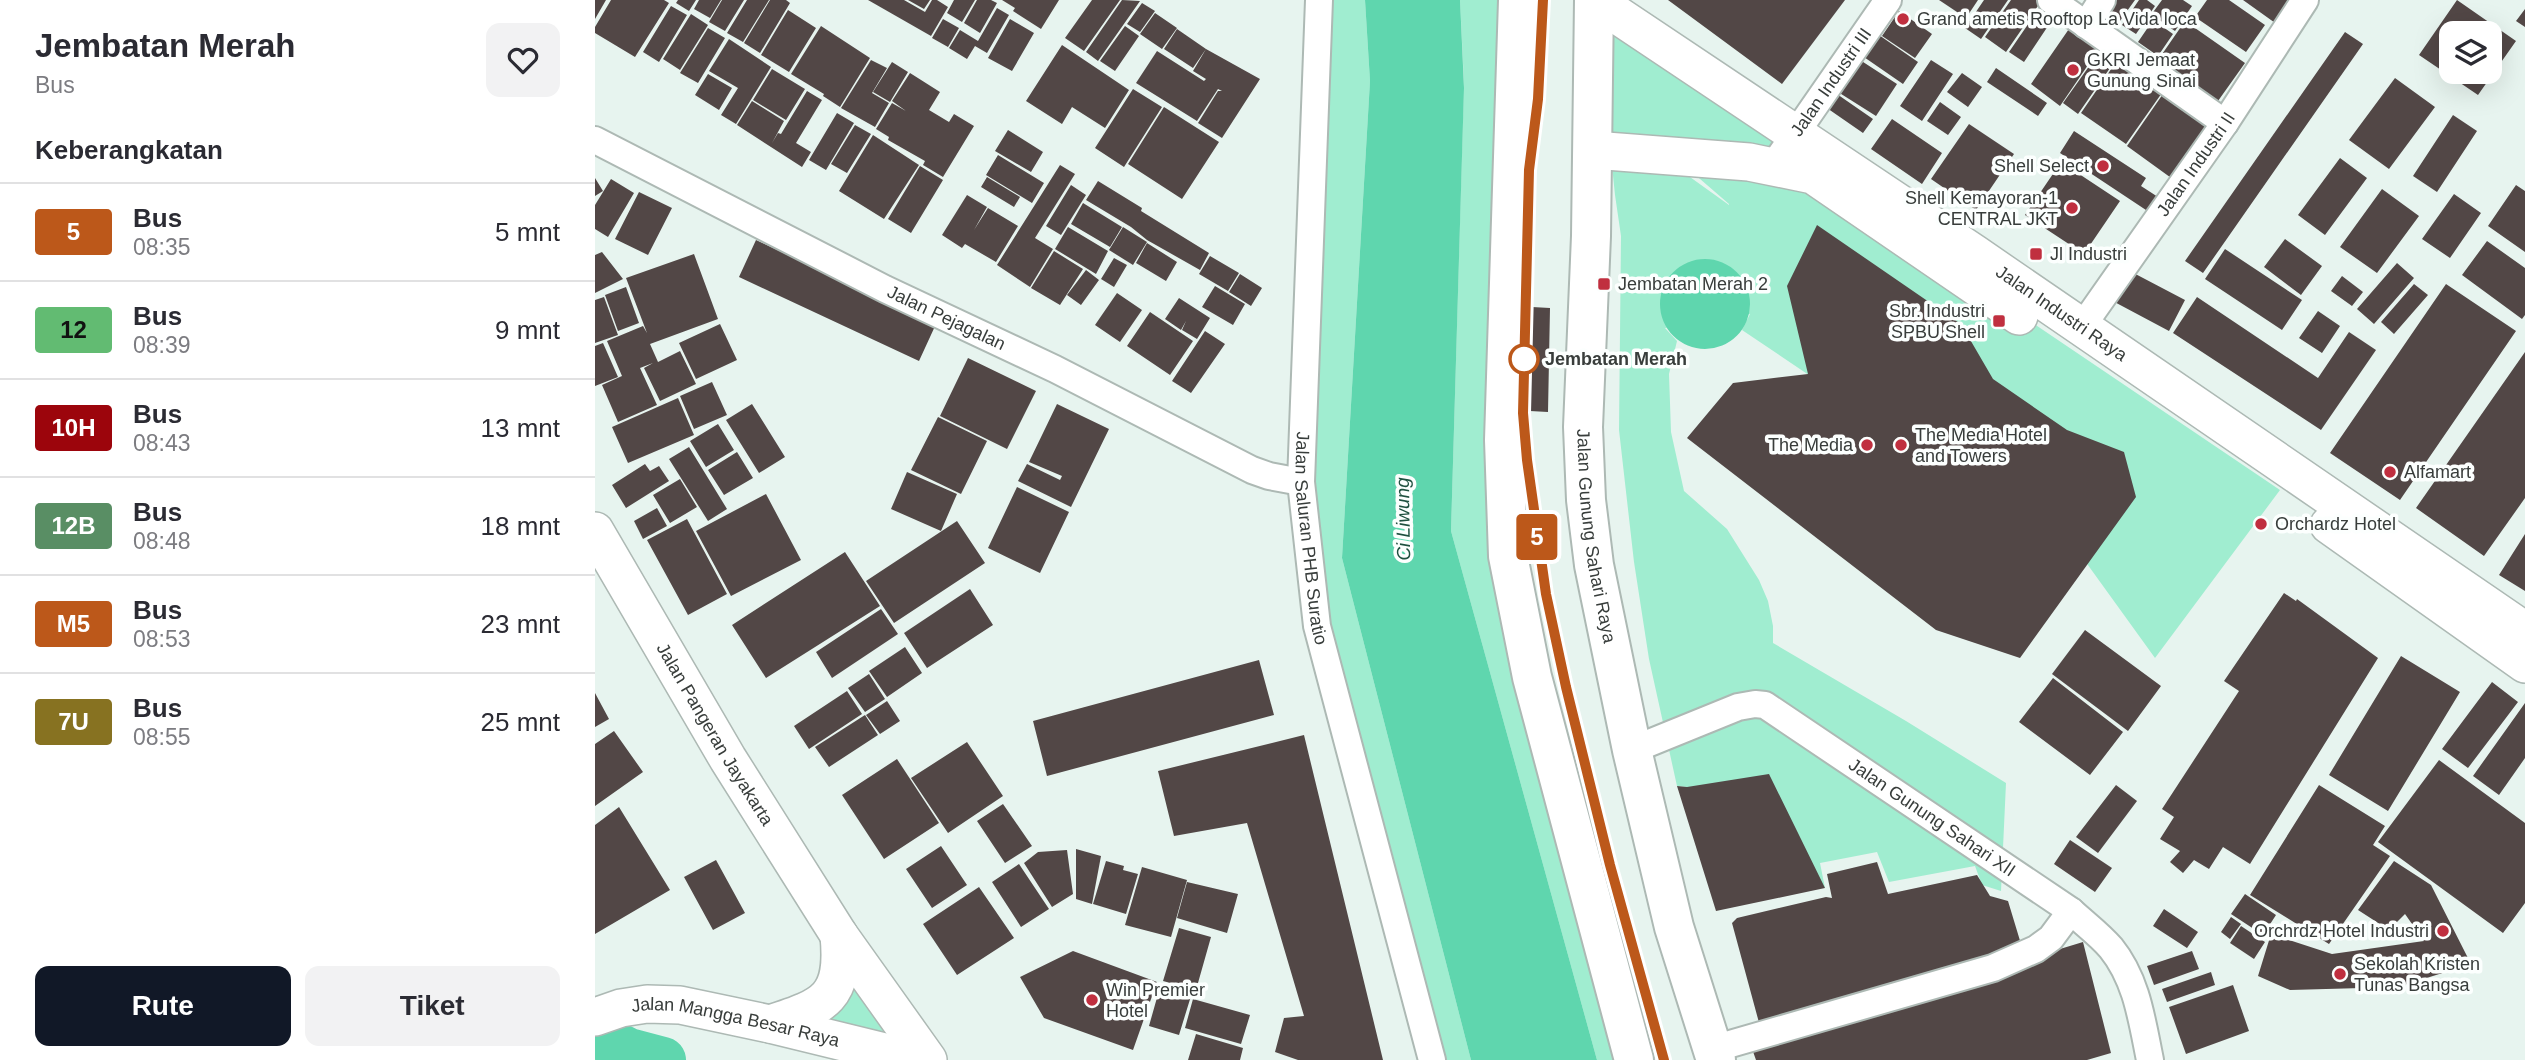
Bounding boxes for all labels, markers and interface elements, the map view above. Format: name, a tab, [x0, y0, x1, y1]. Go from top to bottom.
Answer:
place label: Grand ametis Rooftop La Vida loca	[1917, 9, 2198, 29]
marker: Grand ametis Rooftop La Vida loca	[1895, 11, 1911, 27]
map controls	[2439, 21, 2502, 84]
button: layers	[2439, 21, 2502, 84]
button: heart	[486, 23, 560, 97]
street label: Jalan Industri III	[1787, 24, 1876, 140]
text: Jembatan Merah	[35, 27, 295, 64]
place label: GKRI Jemaat Gunung Sinai	[2087, 50, 2196, 91]
marker: GKRI Jemaat Gunung Sinai	[2065, 62, 2081, 78]
text: Bus	[35, 72, 75, 98]
street label: Jalan Industri II	[2153, 109, 2239, 220]
text: Keberangkatan	[35, 135, 223, 165]
place label: Shell Select	[1994, 156, 2089, 176]
marker: Shell Select	[2095, 158, 2111, 174]
place label: Shell Kemayoran-1 CENTRAL JKT	[1905, 188, 2058, 229]
marker: Shell Kemayoran-1 CENTRAL JKT	[2064, 200, 2080, 216]
text: Bus	[133, 203, 182, 233]
text: 5 mnt	[495, 217, 560, 247]
text: 5	[67, 218, 80, 245]
text: 08:35	[133, 234, 191, 260]
place label: Jl Industri	[2050, 244, 2127, 264]
marker: Jl Industri	[2028, 246, 2044, 262]
street label: Jalan Industri Raya	[1992, 261, 2132, 366]
place label: Jembatan Merah 2	[1618, 274, 1768, 294]
marker: Jembatan Merah 2	[1596, 276, 1612, 292]
street label: Jalan Pejagalan	[884, 282, 1009, 354]
text: Bus	[133, 301, 182, 331]
place label: Sbr. Industri SPBU Shell	[1889, 301, 1985, 342]
marker: Sbr. Industri SPBU Shell	[1991, 313, 2007, 329]
text: 9 mnt	[495, 315, 560, 345]
text: 12	[60, 316, 87, 343]
text: 08:39	[133, 332, 191, 358]
marker: Jembatan Merah	[1509, 344, 1539, 374]
place label: Jembatan Merah	[1545, 349, 1687, 369]
text: Bus	[133, 399, 182, 429]
text: 13 mnt	[481, 413, 560, 443]
text: 10H	[51, 414, 96, 441]
place label: The Media Hotel and Towers	[1915, 425, 2047, 466]
street label: Jalan Gunung Sahari Raya	[1573, 428, 1620, 646]
text: 08:43	[133, 430, 191, 456]
street label: Jalan Saluran PHB Suratio	[1291, 431, 1332, 647]
place label: The Media	[1768, 435, 1854, 455]
marker: The Media	[1859, 437, 1875, 453]
marker: The Media Hotel and Towers	[1893, 437, 1909, 453]
place label: Alfamart	[2404, 462, 2471, 482]
marker: Alfamart	[2382, 464, 2398, 480]
water label: Ci Liwung	[1392, 477, 1414, 561]
text: Bus	[133, 497, 182, 527]
text: 18 mnt	[481, 511, 560, 541]
text: 12B	[51, 512, 96, 539]
line badge: 5	[1514, 514, 1560, 560]
place label: Orchardz Hotel	[2275, 514, 2396, 534]
marker: Orchardz Hotel	[2253, 516, 2269, 532]
text: 5	[1530, 523, 1544, 550]
text: 08:48	[133, 528, 191, 554]
text: Bus	[133, 595, 182, 625]
text: 23 mnt	[481, 609, 560, 639]
text: M5	[57, 610, 90, 637]
text: 08:53	[133, 626, 191, 652]
street label: Jalan Pangeran Jayakarta	[653, 639, 778, 830]
text: Bus	[133, 693, 182, 723]
text: 25 mnt	[481, 707, 560, 737]
text: 7U	[58, 708, 89, 735]
text: 08:55	[133, 724, 191, 750]
street label: Jalan Gunung Sahari XII	[1845, 754, 2019, 881]
place label: Orchrdz Hotel Industri	[2254, 921, 2429, 941]
marker: Orchrdz Hotel Industri	[2435, 923, 2451, 939]
place label: Sekolah Kristen Tunas Bangsa	[2354, 954, 2480, 995]
button: Rute	[35, 966, 291, 1046]
button: Tiket	[305, 966, 560, 1046]
marker: Sekolah Kristen Tunas Bangsa	[2332, 966, 2348, 982]
place label: Win Premier Hotel	[1106, 980, 1205, 1021]
marker: Win Premier Hotel	[1084, 992, 1100, 1008]
street label: Jalan Mangga Besar Raya	[630, 993, 843, 1051]

